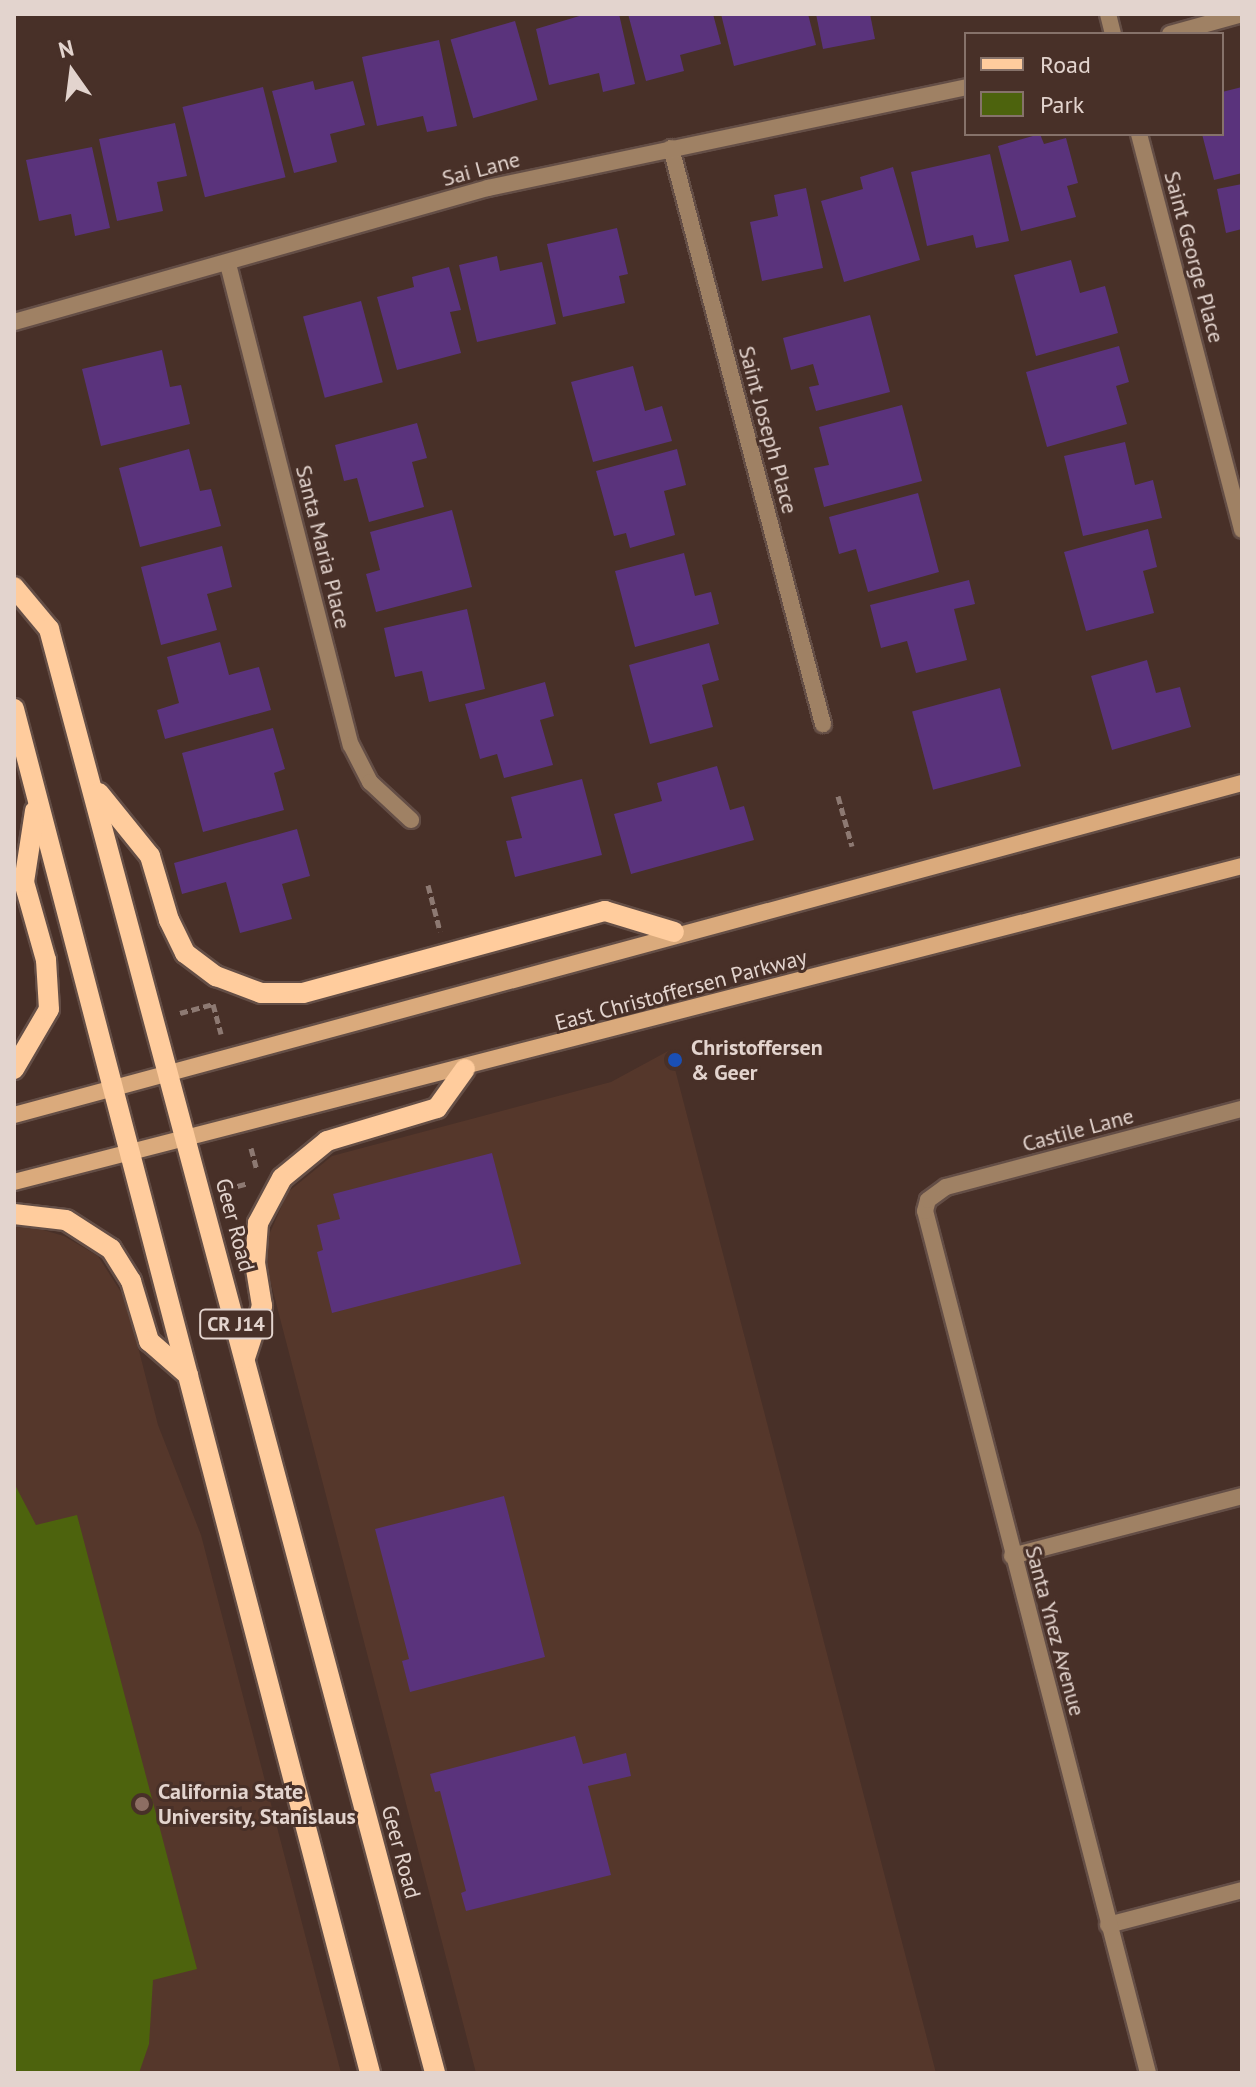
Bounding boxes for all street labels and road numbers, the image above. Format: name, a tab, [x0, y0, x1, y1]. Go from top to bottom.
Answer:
street label: Sai Lane	[439, 146, 523, 192]
street label: Saint George Place	[1158, 168, 1230, 346]
street label: Saint Joseph Place	[733, 343, 803, 517]
street label: Santa Maria Place	[290, 463, 356, 631]
street label: East Christoffersen Parkway	[552, 944, 810, 1036]
street label: Castile Lane	[1019, 1102, 1137, 1158]
street label: Geer Road	[210, 1175, 260, 1275]
road number: CR J14	[198, 1308, 274, 1340]
street label: Santa Ynez Avenue	[1019, 1542, 1091, 1720]
street label: Geer Road	[376, 1802, 426, 1902]

